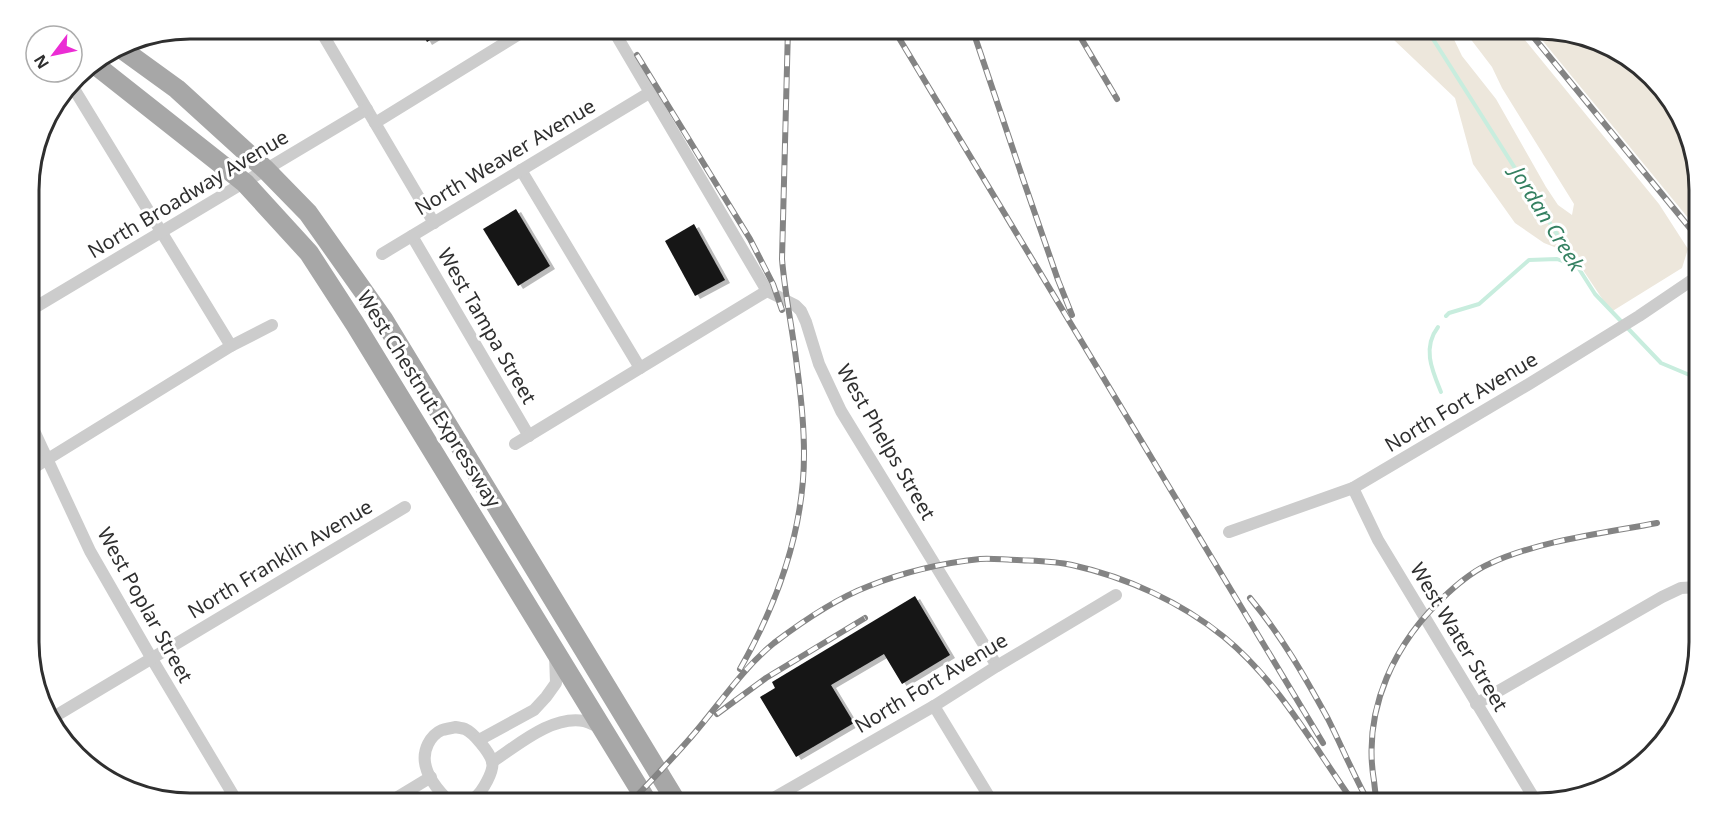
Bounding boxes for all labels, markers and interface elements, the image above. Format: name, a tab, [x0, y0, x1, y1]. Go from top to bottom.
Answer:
north arrow	[24, 24, 84, 84]
text: N	[29, 51, 54, 73]
street label: North Weaver Avenue	[409, 92, 600, 221]
street label: North Broadway Avenue	[82, 123, 293, 264]
water label: Jordan Creek	[1502, 157, 1592, 278]
street label: West Tampa Street	[432, 243, 543, 408]
street label: West Chestnut Expressway	[351, 285, 508, 513]
street label: North Fort Avenue	[1379, 345, 1542, 458]
street label: West Phelps Street	[831, 359, 942, 524]
street label: North Franklin Avenue	[182, 493, 377, 624]
street label: West Poplar Street	[92, 522, 199, 687]
street label: West Water Street	[1404, 557, 1514, 716]
street label: North Fort Avenue	[849, 626, 1012, 739]

